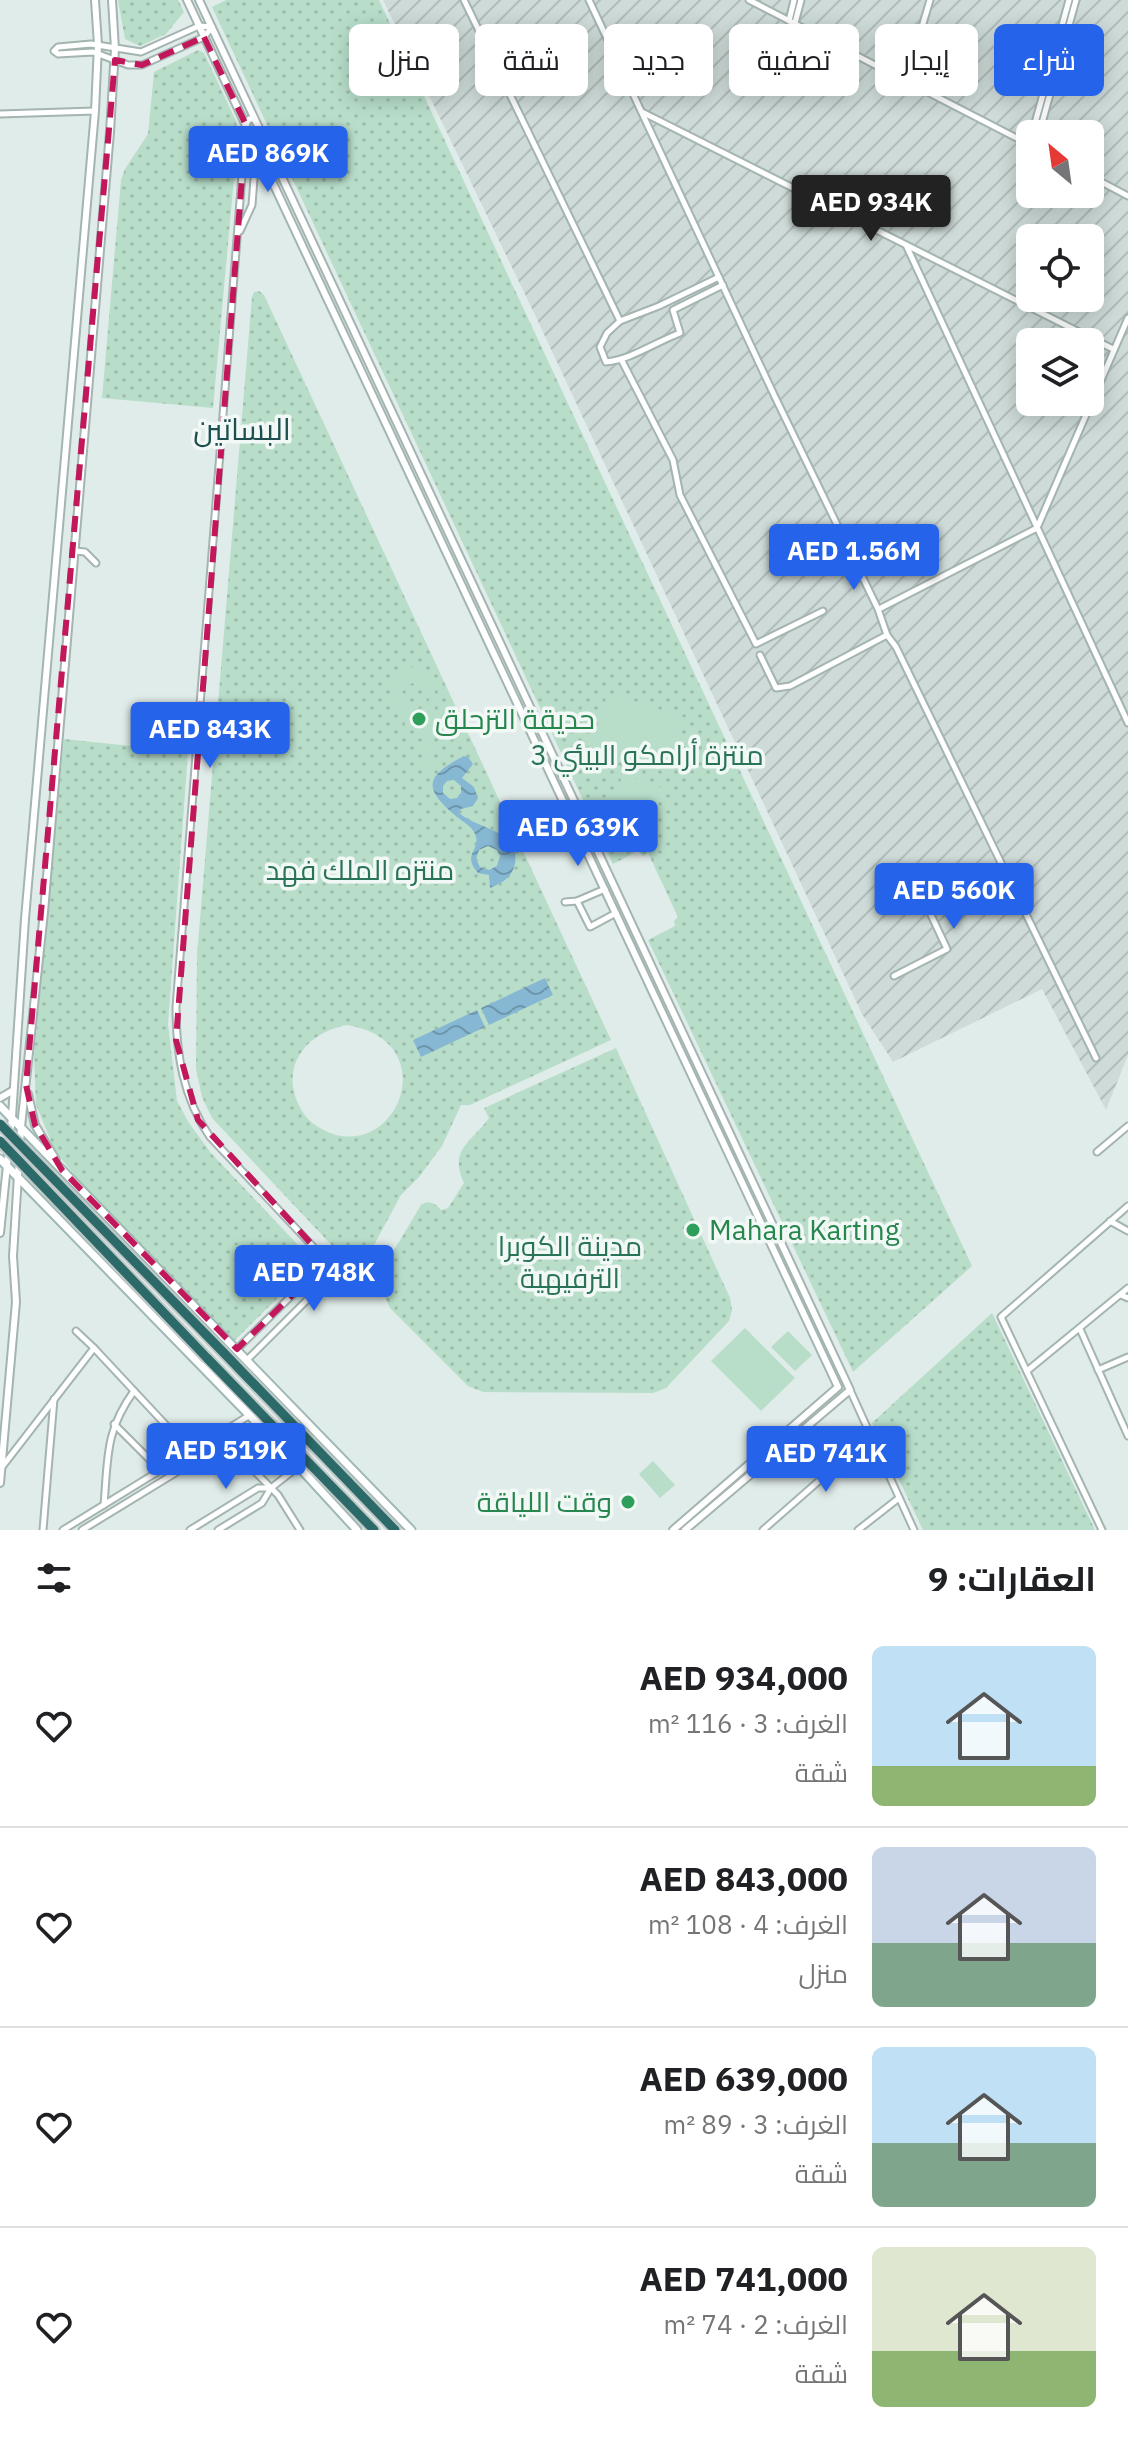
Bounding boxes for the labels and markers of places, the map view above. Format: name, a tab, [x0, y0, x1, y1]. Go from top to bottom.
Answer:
pin: AED 869K	[185, 126, 351, 194]
pin: AED 934K	[788, 175, 954, 243]
pin: AED 1.56M	[762, 524, 946, 592]
place label: حديقة التزحلق	[435, 700, 595, 737]
pin: AED 843K	[127, 702, 293, 770]
marker: حديقة التزحلق	[410, 710, 428, 728]
pin: AED 639K	[495, 800, 661, 868]
pin: AED 560K	[871, 863, 1037, 931]
place label: Mahara Karting	[709, 1211, 900, 1248]
marker: Mahara Karting	[684, 1221, 702, 1239]
pin: AED 748K	[231, 1245, 397, 1313]
pin: AED 519K	[143, 1423, 309, 1491]
pin: AED 741K	[743, 1426, 909, 1494]
place label: وقت اللياقة	[477, 1483, 612, 1520]
marker: وقت اللياقة	[619, 1493, 637, 1511]

